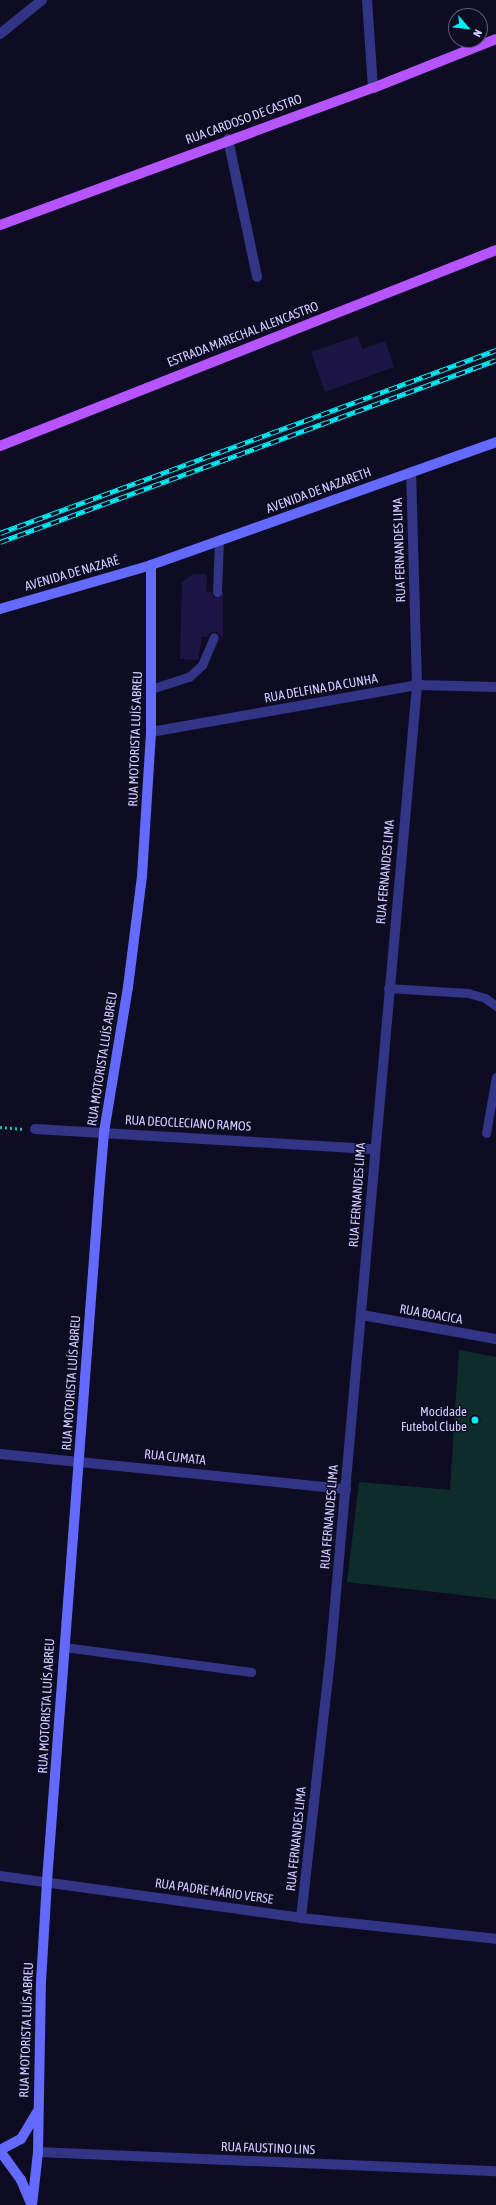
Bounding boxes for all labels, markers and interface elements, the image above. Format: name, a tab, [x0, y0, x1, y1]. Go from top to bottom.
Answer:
north arrow	[448, 8, 488, 48]
text: N	[471, 27, 485, 39]
street label: RUA CARDOSO DE CASTRO	[184, 92, 304, 148]
street label: ESTRADA MARECHAL ALENCASTRO	[165, 299, 321, 371]
street label: AVENIDA DE NAZARETH	[264, 465, 374, 517]
street label: RUA FERNANDES LIMA	[390, 497, 410, 603]
street label: AVENIDA DE NAZARÉ	[23, 553, 121, 595]
street label: RUA MOTORISTA LUÍS ABREU	[126, 671, 146, 807]
street label: RUA DELFINA DA CUNHA	[263, 671, 379, 707]
street label: RUA FERNANDES LIMA	[374, 819, 398, 925]
street label: RUA MOTORISTA LUÍS ABREU	[85, 991, 121, 1127]
street label: RUA DEOCLECIANO RAMOS	[124, 1113, 252, 1135]
street label: RUA FERNANDES LIMA	[347, 1142, 369, 1248]
street label: RUA BOACICA	[398, 1302, 464, 1328]
street label: RUA MOTORISTA LUÍS ABREU	[59, 1315, 85, 1451]
place label: Mocidade Futebol Clube	[401, 1405, 467, 1436]
marker: Mocidade Futebol Clube	[470, 1415, 480, 1425]
street label: RUA CUMATA	[143, 1447, 207, 1469]
street label: RUA FERNANDES LIMA	[318, 1464, 342, 1570]
street label: RUA MOTORISTA LUÍS ABREU	[36, 1638, 58, 1774]
street label: RUA FERNANDES LIMA	[284, 1786, 310, 1892]
street label: RUA PADRE MÁRIO VERSE	[154, 1876, 274, 1908]
street label: RUA MOTORISTA LUÍS ABREU	[17, 1962, 37, 2098]
street label: RUA FAUSTINO LINS	[221, 2140, 315, 2158]

